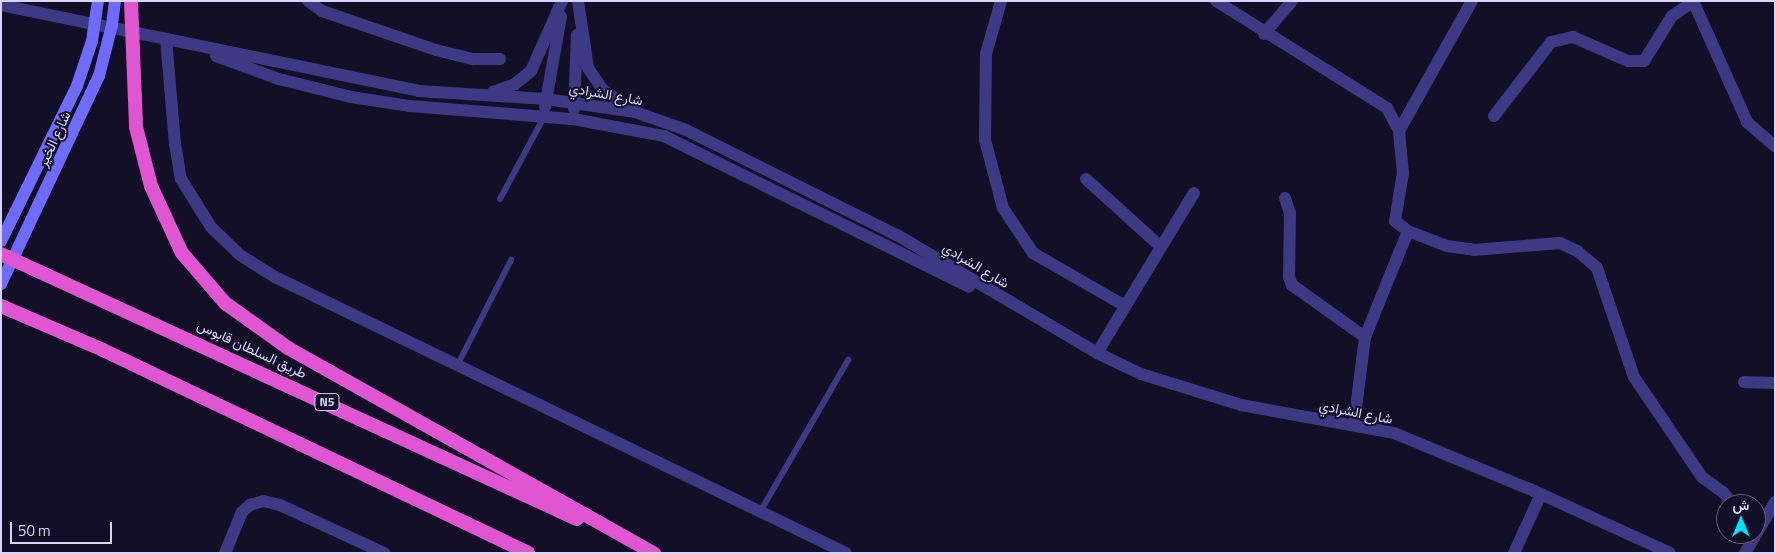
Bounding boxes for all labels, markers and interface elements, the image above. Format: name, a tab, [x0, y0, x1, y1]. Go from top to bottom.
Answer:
street label: شارع الشرادي	[568, 79, 644, 109]
street label: شارع الخير	[34, 109, 74, 169]
street label: شارع الشرادي	[940, 239, 1012, 291]
street label: طريق السلطان قابوس	[195, 316, 309, 382]
road number: N5	[313, 392, 341, 412]
street label: شارع الشرادي	[1318, 397, 1394, 427]
north arrow	[1716, 494, 1766, 544]
text: ش	[1733, 494, 1749, 515]
scale bar	[12, 512, 115, 544]
text: 50 m	[18, 519, 51, 542]

